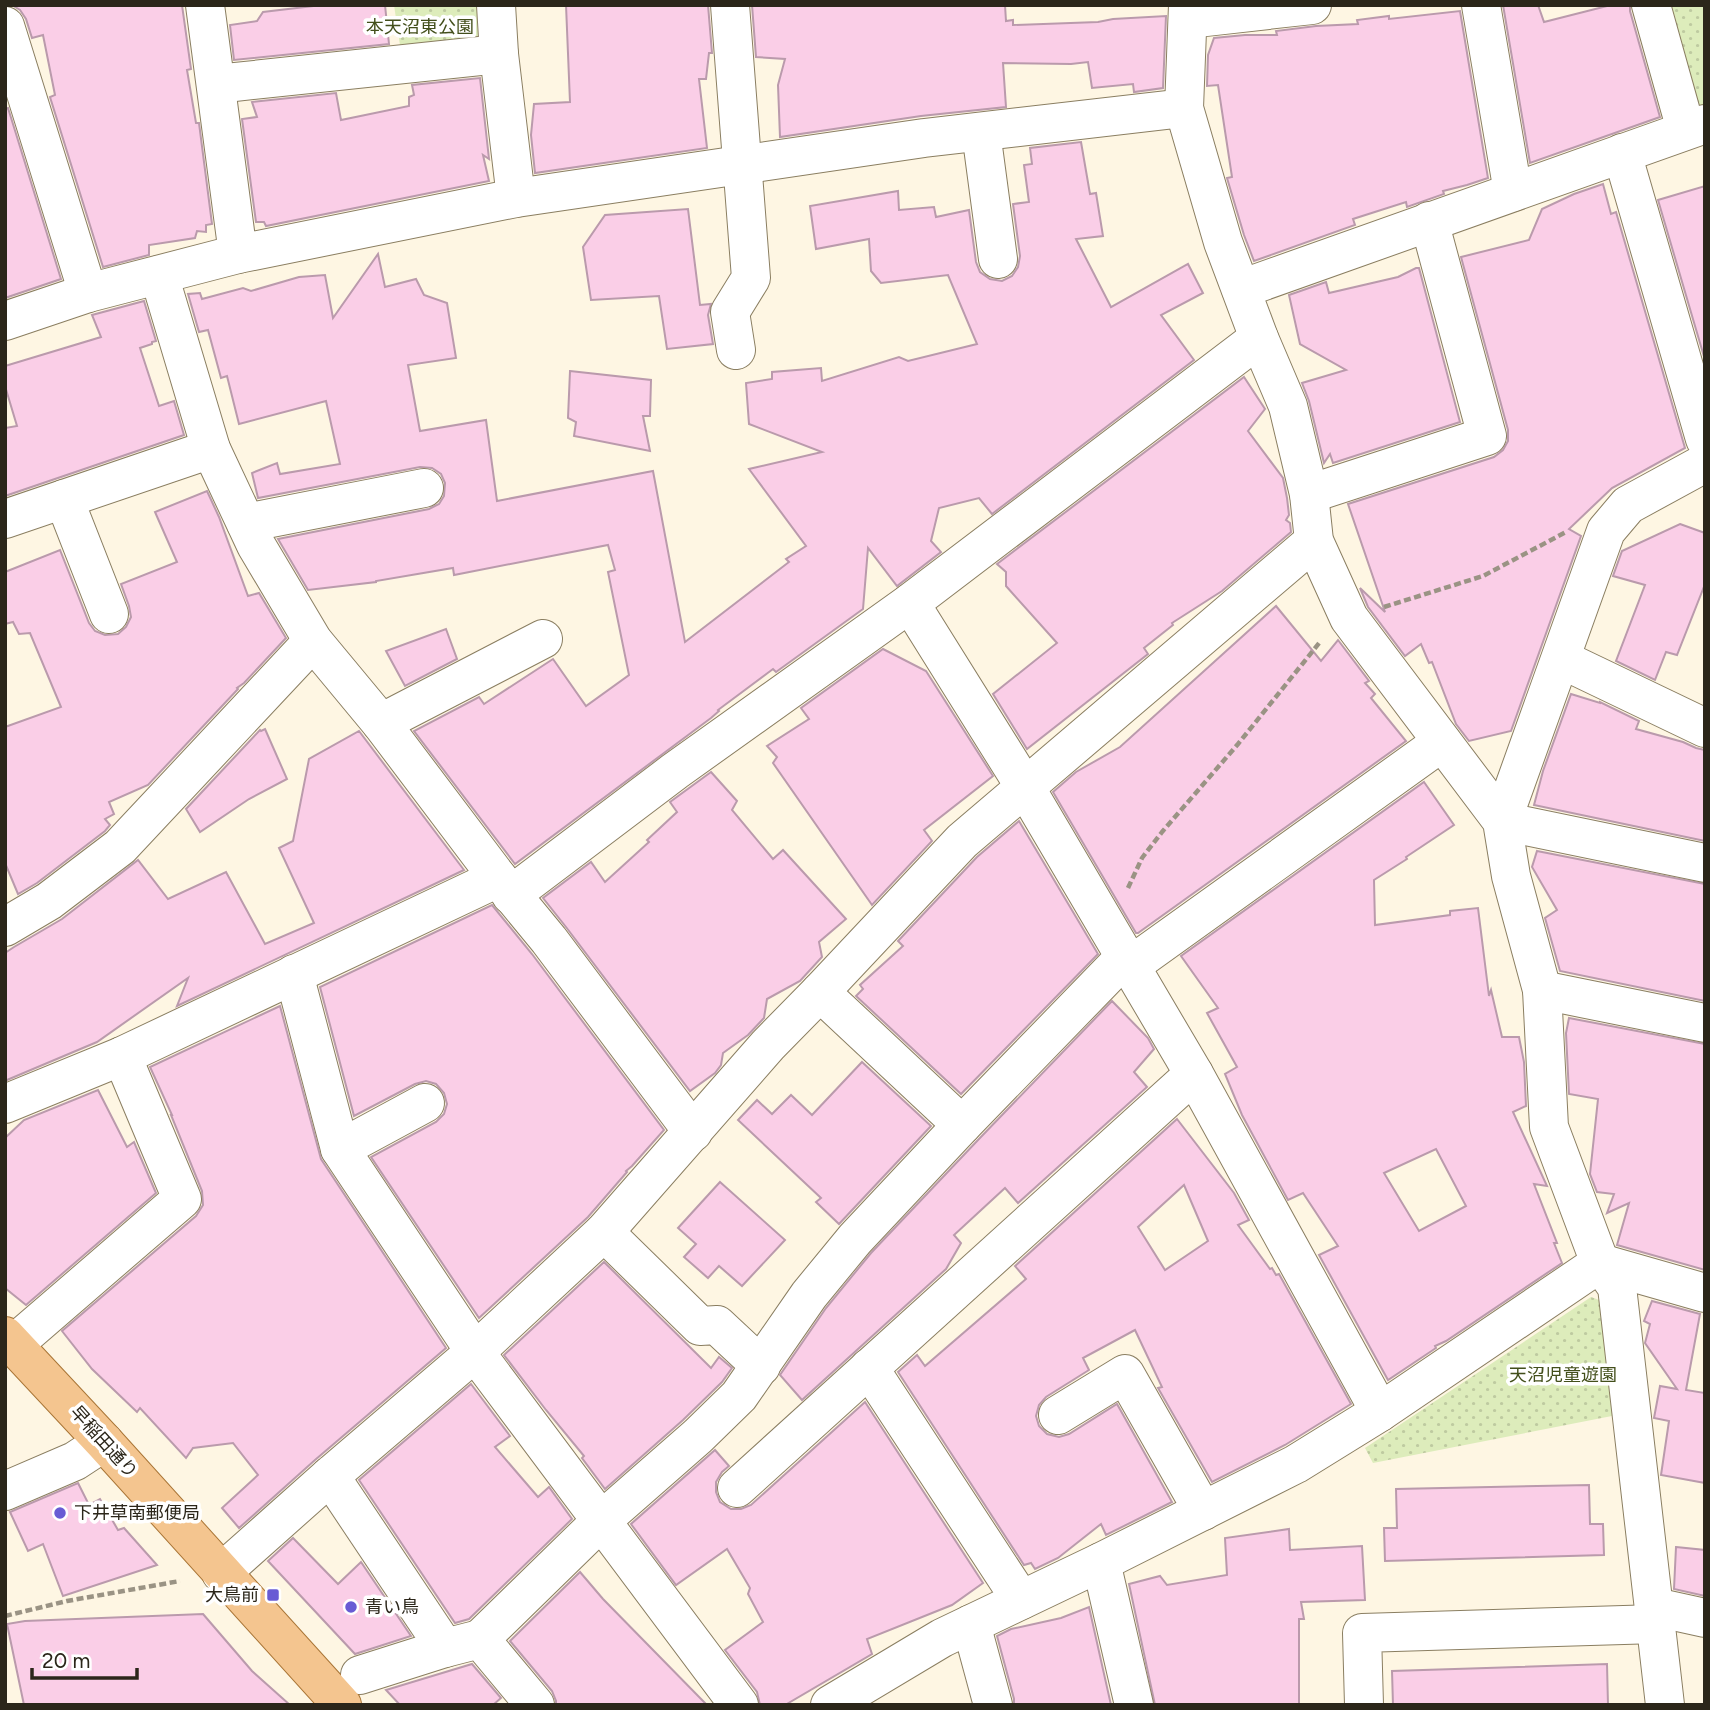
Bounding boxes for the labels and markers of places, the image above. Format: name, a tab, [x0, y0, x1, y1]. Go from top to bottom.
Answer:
place label: 下井草南郵便局	[74, 1502, 200, 1524]
marker: 下井草南郵便局	[52, 1505, 68, 1521]
place label: 大鳥前	[205, 1584, 259, 1606]
marker: 大鳥前	[265, 1587, 281, 1603]
place label: 青い鳥	[365, 1596, 419, 1618]
marker: 青い鳥	[343, 1599, 359, 1615]

